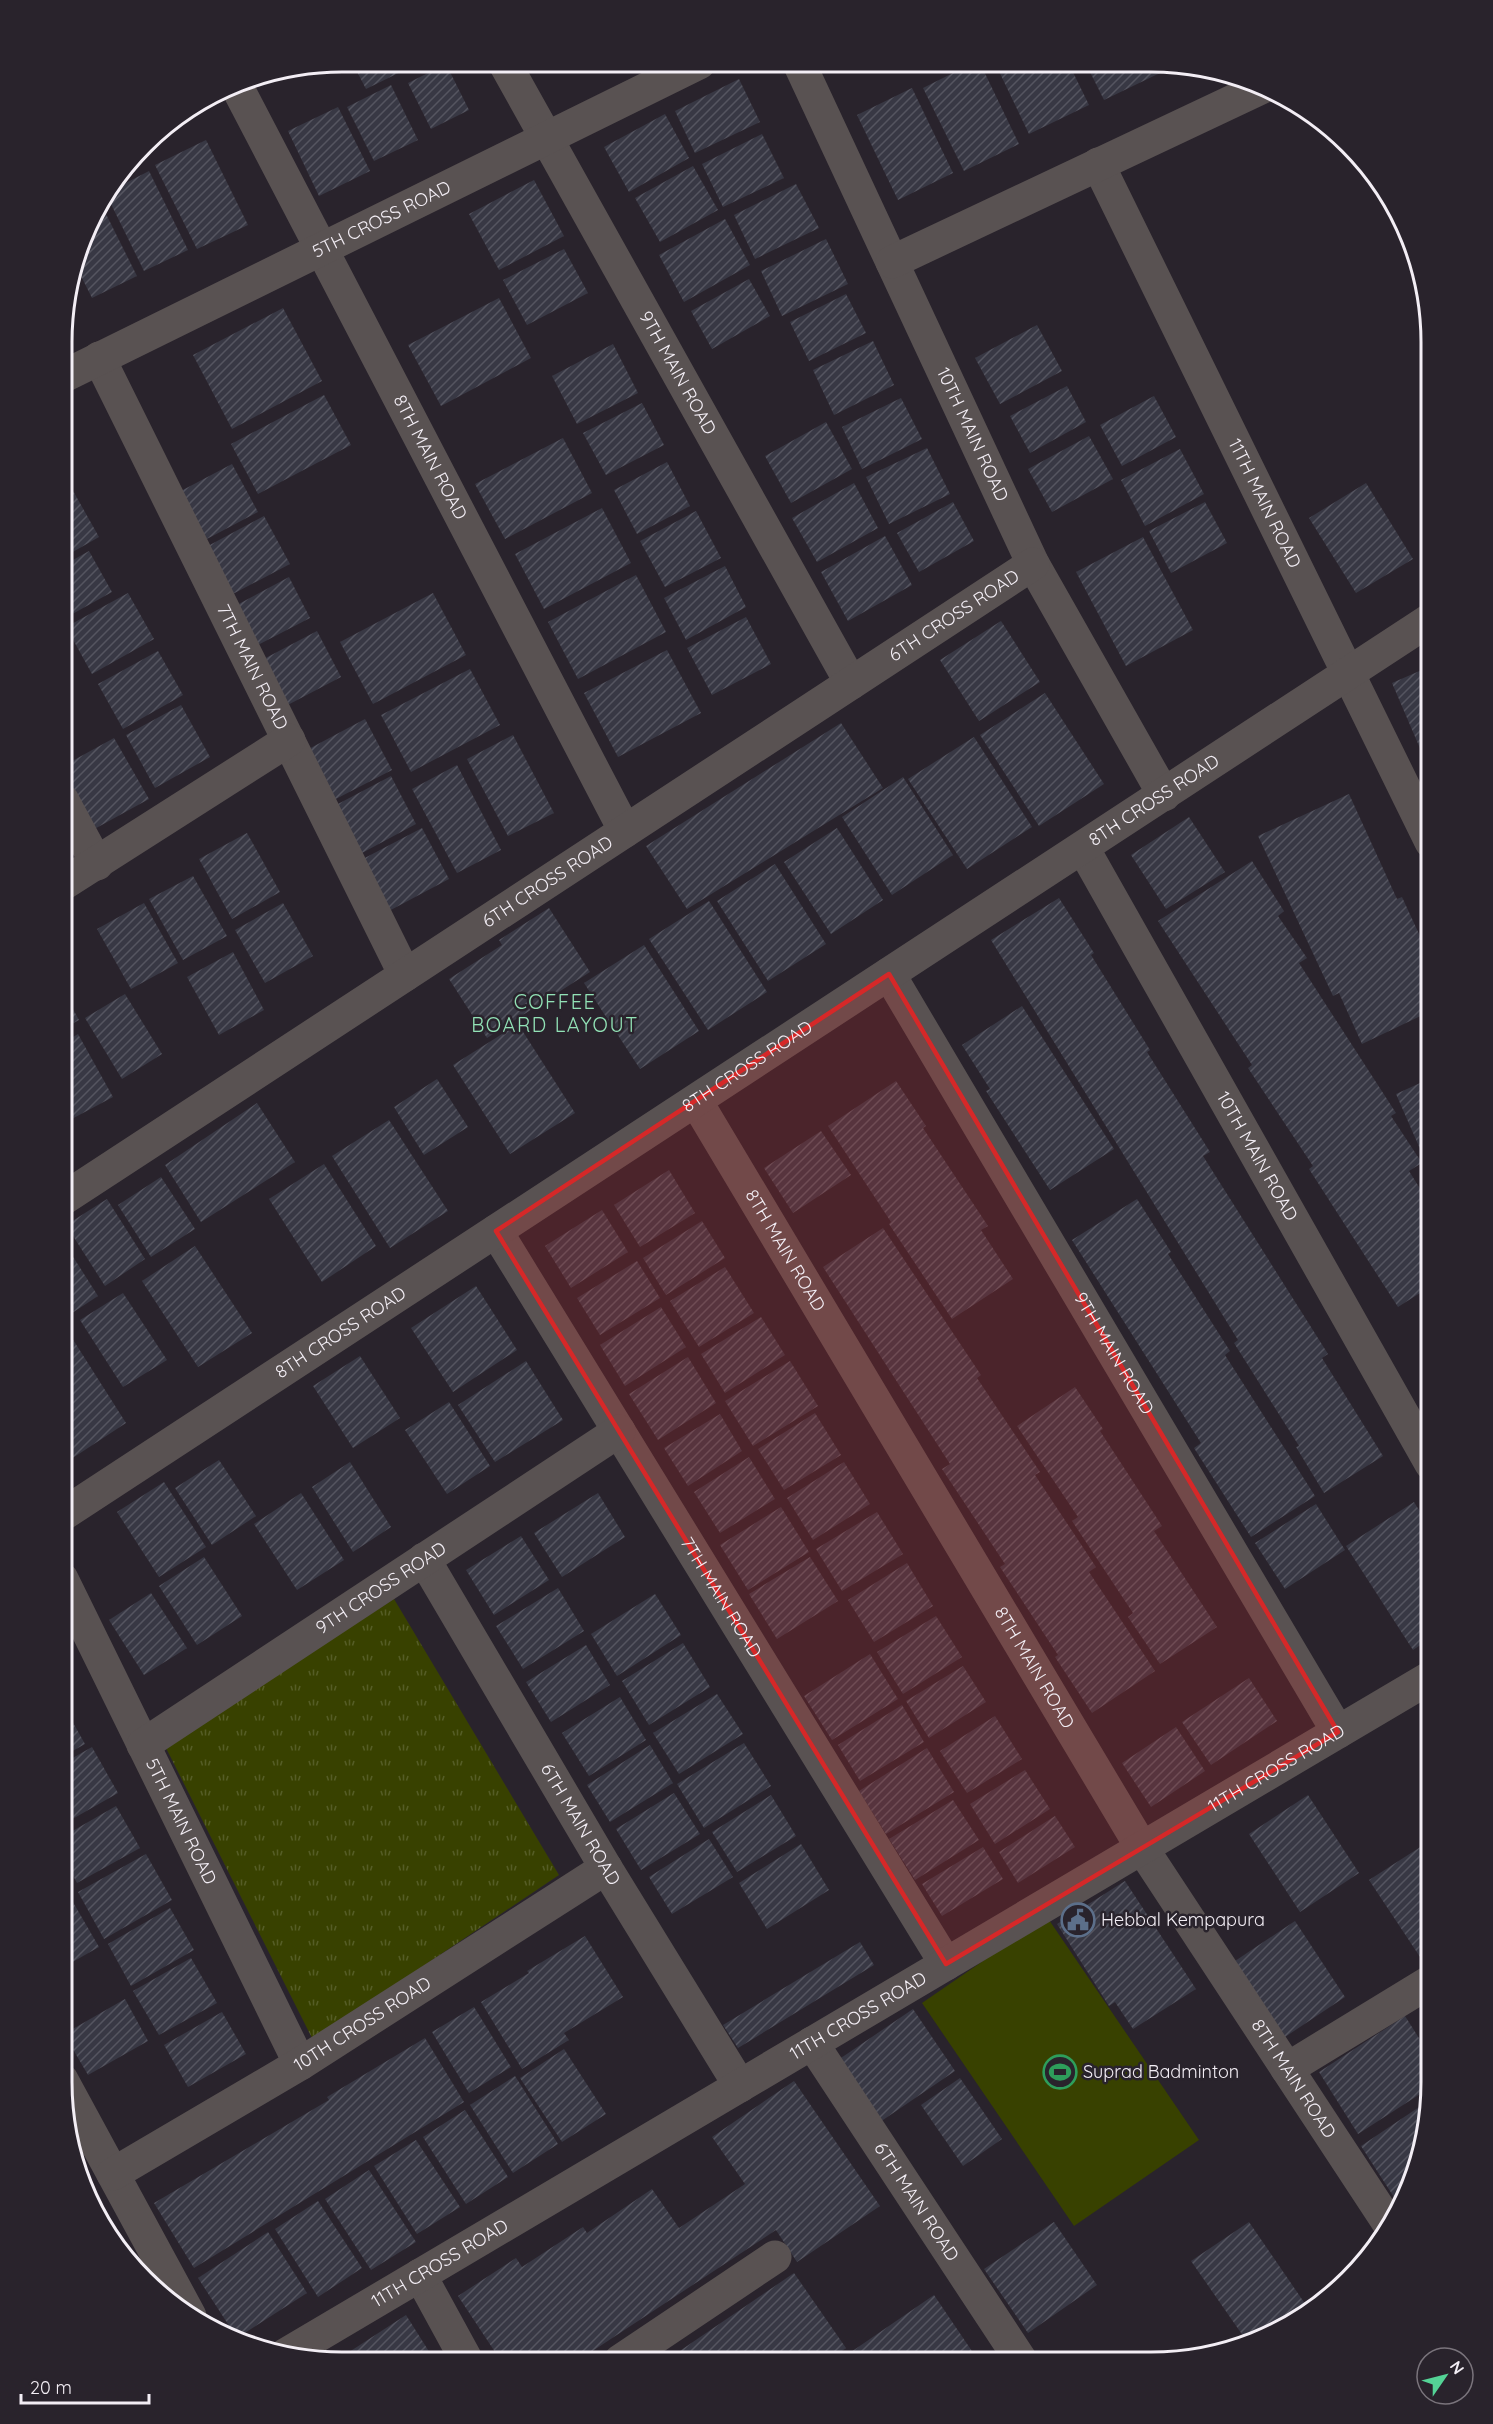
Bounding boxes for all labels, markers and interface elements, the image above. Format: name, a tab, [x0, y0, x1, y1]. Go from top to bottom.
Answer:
street label: 5TH CROSS ROAD	[308, 175, 454, 263]
street label: 9TH MAIN ROAD	[634, 307, 722, 438]
street label: 10TH MAIN ROAD	[932, 364, 1014, 505]
street label: 8TH MAIN ROAD	[388, 391, 473, 523]
street label: 11TH MAIN ROAD	[1224, 435, 1307, 572]
street label: 6TH CROSS ROAD	[884, 564, 1023, 666]
street label: 7TH MAIN ROAD	[212, 600, 294, 733]
street label: 8TH CROSS ROAD	[1084, 749, 1223, 851]
street label: 6TH CROSS ROAD	[478, 830, 617, 933]
district label: COFFEE BOARD LAYOUT	[471, 989, 639, 1037]
street label: 8TH CROSS ROAD	[677, 1015, 817, 1117]
street label: 10TH MAIN ROAD	[1212, 1087, 1303, 1225]
street label: 8TH MAIN ROAD	[740, 1185, 831, 1315]
street label: 8TH CROSS ROAD	[271, 1281, 410, 1383]
street label: 9TH MAIN ROAD	[1069, 1288, 1159, 1418]
street label: 7TH MAIN ROAD	[676, 1533, 767, 1662]
street label: 9TH CROSS ROAD	[311, 1536, 450, 1639]
street label: 8TH MAIN ROAD	[990, 1602, 1080, 1733]
street label: 11TH CROSS ROAD	[1204, 1719, 1349, 1817]
street label: 5TH MAIN ROAD	[141, 1754, 222, 1888]
street label: 6TH MAIN ROAD	[536, 1759, 626, 1889]
public building icon: Hebbal Kempapura	[1060, 1902, 1096, 1938]
place label: Hebbal Kempapura	[1101, 1908, 1265, 1931]
street label: 11TH CROSS ROAD	[785, 1966, 931, 2065]
street label: 10TH CROSS ROAD	[289, 1971, 435, 2076]
street label: 8TH MAIN ROAD	[1247, 2015, 1341, 2142]
sports icon: Suprad Badminton	[1042, 2054, 1078, 2090]
place label: Suprad Badminton	[1083, 2060, 1239, 2083]
street label: 6TH MAIN ROAD	[869, 2138, 964, 2265]
street label: 11TH CROSS ROAD	[367, 2214, 512, 2312]
north arrow	[1415, 2346, 1475, 2406]
text: N	[1446, 2357, 1469, 2378]
scale bar	[21, 2367, 148, 2405]
text: 20 m	[30, 2376, 72, 2399]

